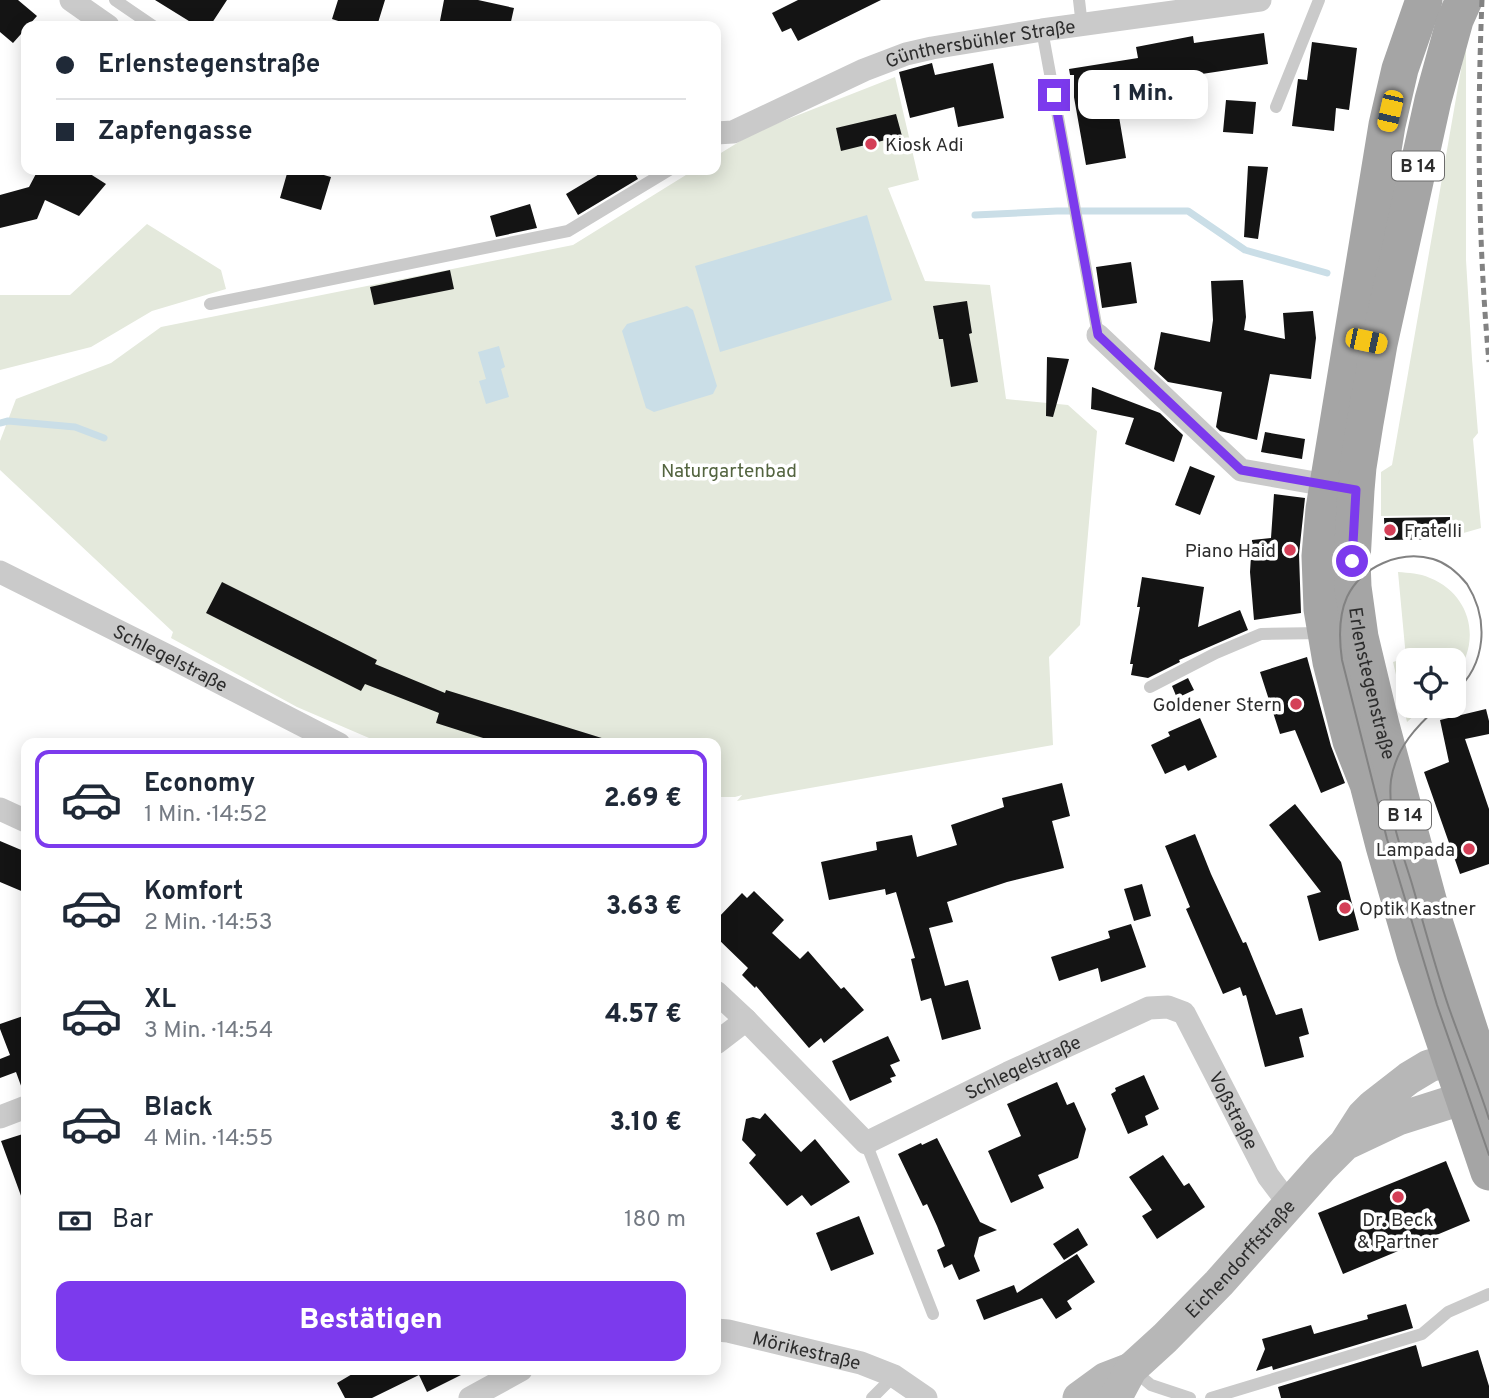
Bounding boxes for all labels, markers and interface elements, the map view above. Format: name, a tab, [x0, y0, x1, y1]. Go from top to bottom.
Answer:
street label: Günthersbühler Straße	[882, 16, 1077, 75]
text: Erlenstegenstraße	[98, 49, 320, 82]
callout: 1 Min.	[1078, 70, 1208, 119]
route end	[1038, 79, 1070, 111]
text: 1 Min.	[1113, 80, 1173, 109]
car	[1376, 88, 1405, 134]
text: Zapfengasse	[98, 116, 252, 149]
place label: Kiosk Adi	[885, 134, 964, 158]
marker: Kiosk Adi	[863, 136, 879, 152]
road number: B 14	[1392, 152, 1444, 181]
car	[1344, 326, 1389, 356]
park label: Naturgartenbad	[661, 460, 797, 484]
place label: Fratelli	[1404, 520, 1462, 544]
marker: Fratelli	[1382, 522, 1398, 538]
place label: Piano Haid	[1185, 540, 1276, 564]
marker: Piano Haid	[1282, 542, 1298, 558]
route start	[1336, 545, 1368, 577]
street label: Erlenstegenstraße	[1342, 606, 1400, 763]
street label: Schlegelstraße	[108, 620, 231, 699]
map controls	[1396, 648, 1466, 718]
button: locate	[1396, 648, 1466, 718]
place label: Goldener Stern	[1152, 694, 1282, 718]
marker: Goldener Stern	[1288, 696, 1304, 712]
icon: car	[60, 768, 123, 831]
text: Economy	[144, 768, 255, 801]
text: 2.69 €	[604, 783, 682, 816]
road number: B 14	[1379, 800, 1431, 830]
text: 1 Min. · 14:52	[144, 801, 267, 830]
place label: Lampada	[1376, 839, 1455, 863]
marker: Lampada	[1461, 841, 1477, 857]
icon: car	[60, 876, 123, 939]
text: Komfort	[144, 876, 243, 909]
text: 3.63 €	[606, 891, 682, 924]
place label: Optik Kastner	[1359, 898, 1476, 922]
marker: Optik Kastner	[1337, 900, 1353, 916]
text: 2 Min. · 14:53	[144, 909, 273, 938]
icon: car	[60, 984, 123, 1047]
text: XL	[144, 984, 176, 1017]
text: 4.57 €	[605, 999, 682, 1032]
text: 3 Min. · 14:54	[144, 1017, 273, 1046]
street label: Schlegelstraße	[961, 1031, 1085, 1106]
street label: Voßstraße	[1202, 1068, 1262, 1154]
icon: car	[60, 1092, 123, 1155]
text: Black	[144, 1092, 213, 1125]
text: 3.10 €	[610, 1107, 682, 1140]
text: 4 Min. · 14:55	[144, 1125, 273, 1154]
marker: Dr. Beck & Partner	[1390, 1189, 1406, 1205]
street label: Eichendorffstraße	[1181, 1195, 1301, 1324]
icon: cash	[56, 1202, 94, 1240]
text: Bar	[112, 1204, 153, 1237]
text: 180 m	[624, 1206, 686, 1235]
place label: Dr. Beck & Partner	[1357, 1209, 1440, 1255]
button: Bestätigen	[56, 1281, 686, 1361]
street label: Mörikestraße	[750, 1327, 863, 1376]

